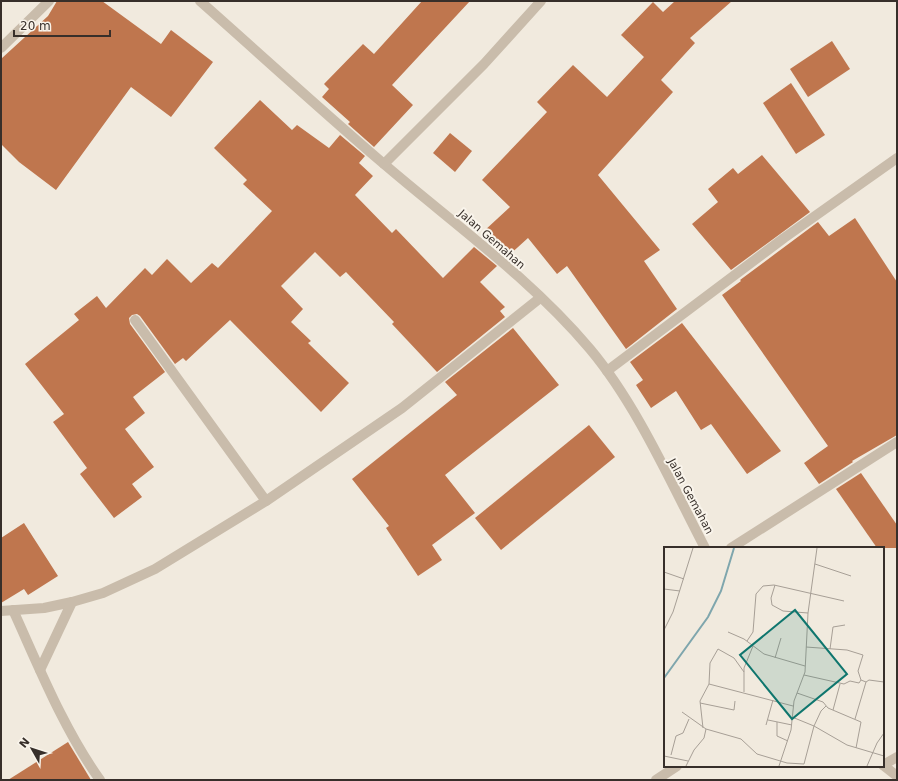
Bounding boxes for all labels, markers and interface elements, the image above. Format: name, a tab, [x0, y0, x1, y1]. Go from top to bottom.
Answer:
scale bar	[14, 12, 110, 38]
text: 20 m	[20, 19, 51, 33]
street label: Jalan Gemahan	[455, 206, 528, 272]
street label: Jalan Gemahan	[665, 455, 716, 536]
inset map	[664, 547, 884, 767]
north arrow	[12, 729, 52, 769]
text: N	[17, 735, 33, 751]

